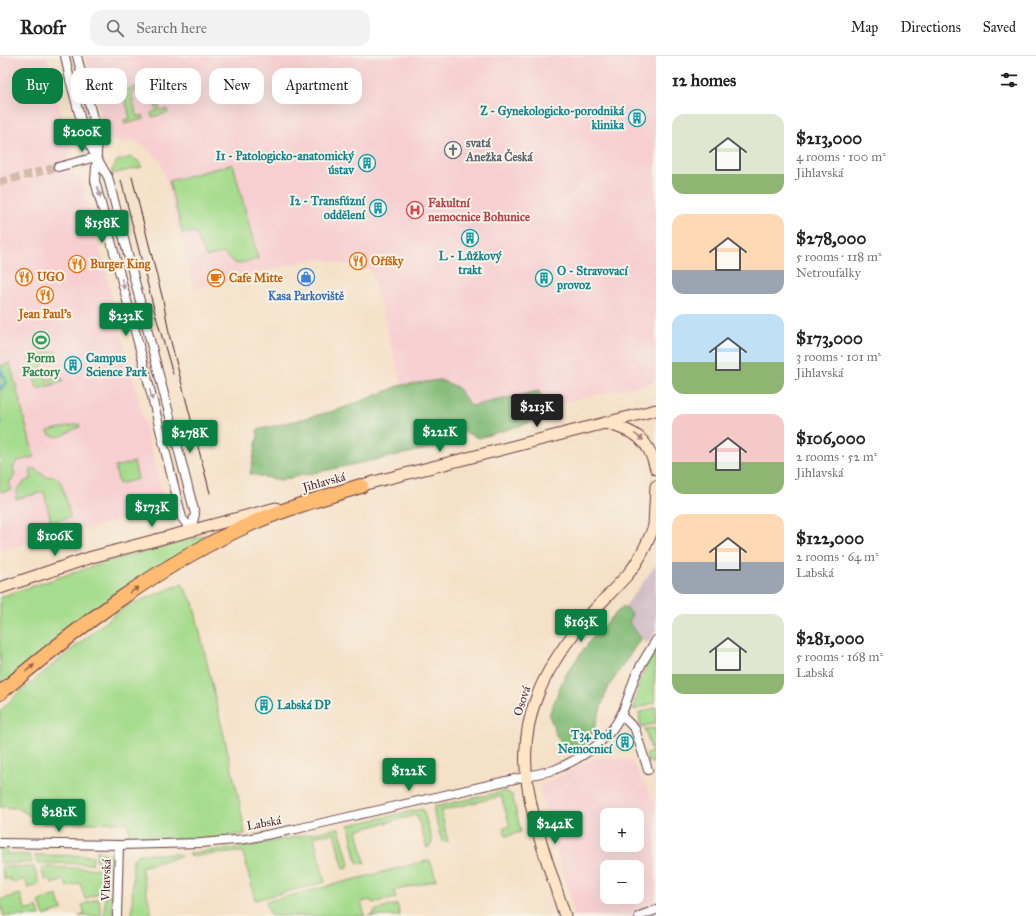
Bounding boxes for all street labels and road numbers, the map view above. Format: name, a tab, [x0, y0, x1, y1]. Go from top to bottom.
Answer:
street label: Jihlavská	[299, 469, 348, 496]
street label: Osová	[511, 684, 534, 718]
street label: Labská	[246, 813, 283, 833]
street label: Vltavská	[98, 858, 114, 902]

